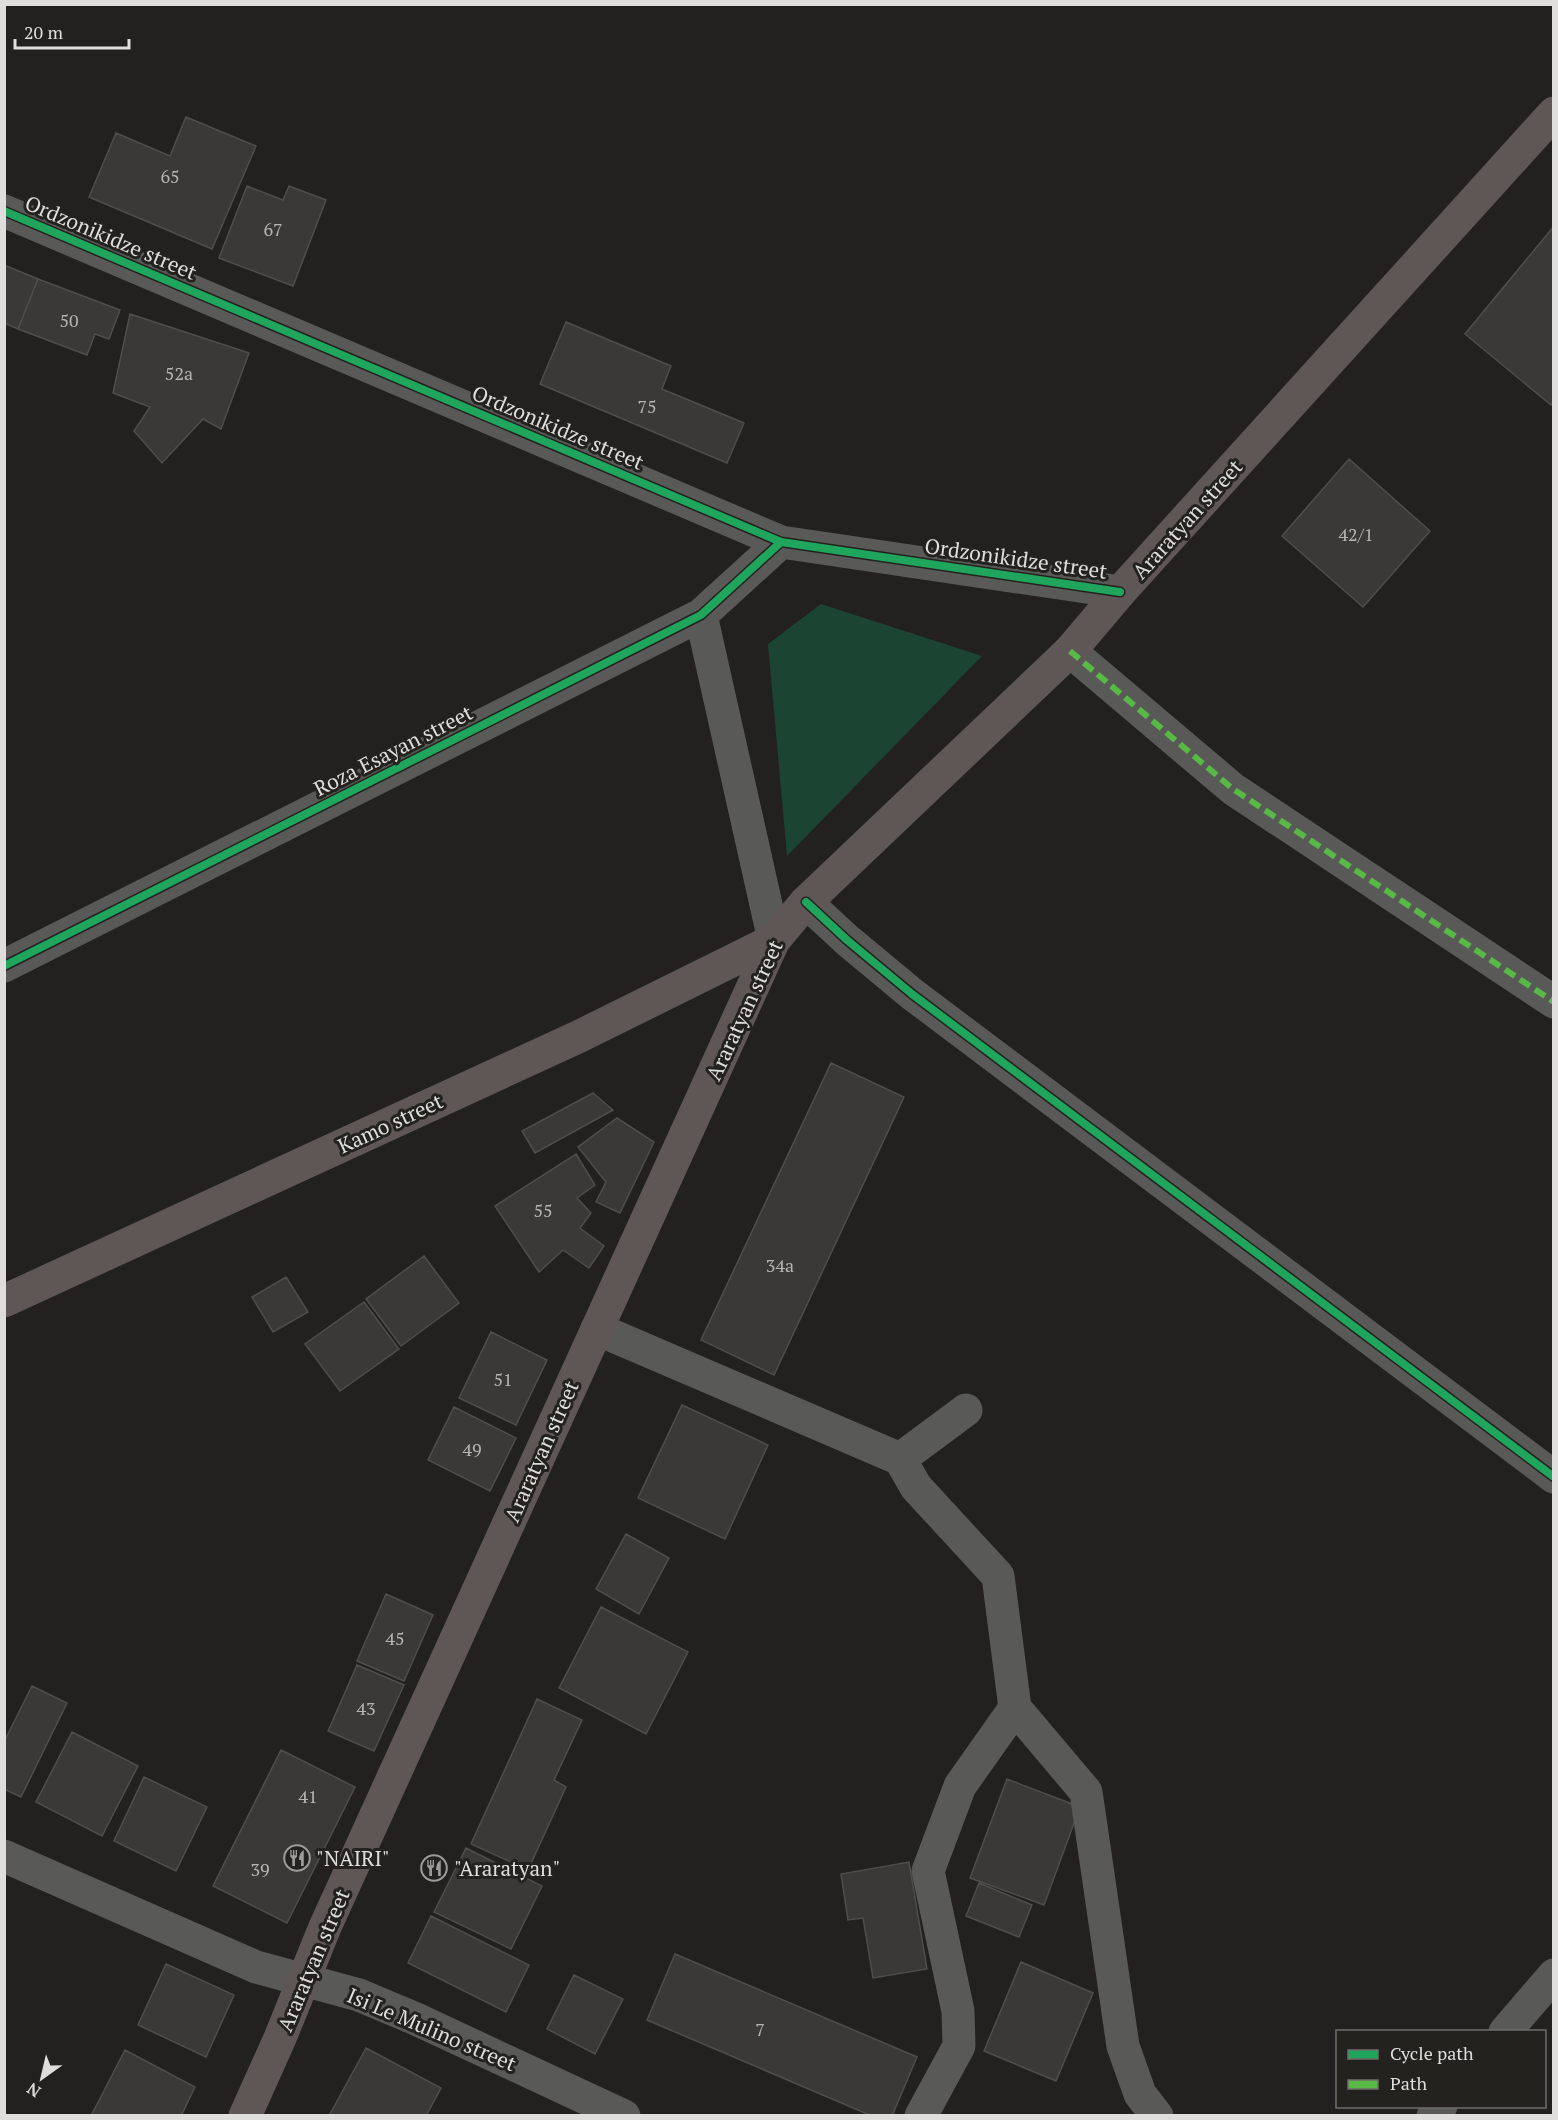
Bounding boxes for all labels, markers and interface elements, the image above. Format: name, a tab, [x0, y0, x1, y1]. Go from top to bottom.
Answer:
scale bar	[15, 12, 129, 50]
text: 20 m	[24, 20, 64, 44]
house number: 65	[160, 164, 180, 188]
street label: Ordzonikidze street	[21, 188, 201, 286]
house number: 67	[263, 217, 283, 241]
house number: 50	[59, 308, 79, 332]
house number: 52a	[165, 361, 193, 385]
street label: Ordzonikidze street	[468, 378, 648, 476]
house number: 75	[637, 394, 657, 418]
street label: Araratyan street	[1126, 453, 1248, 585]
house number: 42/1	[1339, 522, 1373, 546]
street label: Ordzonikidze street	[923, 531, 1109, 585]
street label: Roza Esayan street	[309, 698, 477, 802]
street label: Araratyan street	[699, 935, 789, 1085]
street label: Kamo street	[333, 1086, 447, 1160]
house number: 55	[533, 1198, 553, 1222]
house number: 34a	[766, 1253, 794, 1277]
house number: 51	[493, 1367, 513, 1391]
street label: Araratyan street	[497, 1376, 585, 1526]
house number: 49	[462, 1437, 482, 1461]
house number: 45	[385, 1626, 405, 1650]
house number: 43	[356, 1696, 376, 1720]
house number: 41	[298, 1784, 318, 1808]
restaurant icon: "NAIRI"	[282, 1843, 312, 1873]
place label: "NAIRI"	[316, 1844, 390, 1872]
restaurant icon: "Araratyan"	[419, 1853, 449, 1883]
place label: "Araratyan"	[454, 1854, 560, 1882]
house number: 39	[250, 1857, 270, 1881]
street label: Araratyan street	[270, 1884, 356, 2035]
street label: Isi Le Mulino street	[343, 1981, 521, 2077]
house number: 7	[755, 2017, 765, 2041]
legend	[1336, 2030, 1546, 2108]
text: Cycle path	[1390, 2041, 1474, 2065]
north arrow	[12, 2048, 72, 2108]
text: Path	[1390, 2071, 1427, 2095]
text: N	[22, 2078, 45, 2103]

